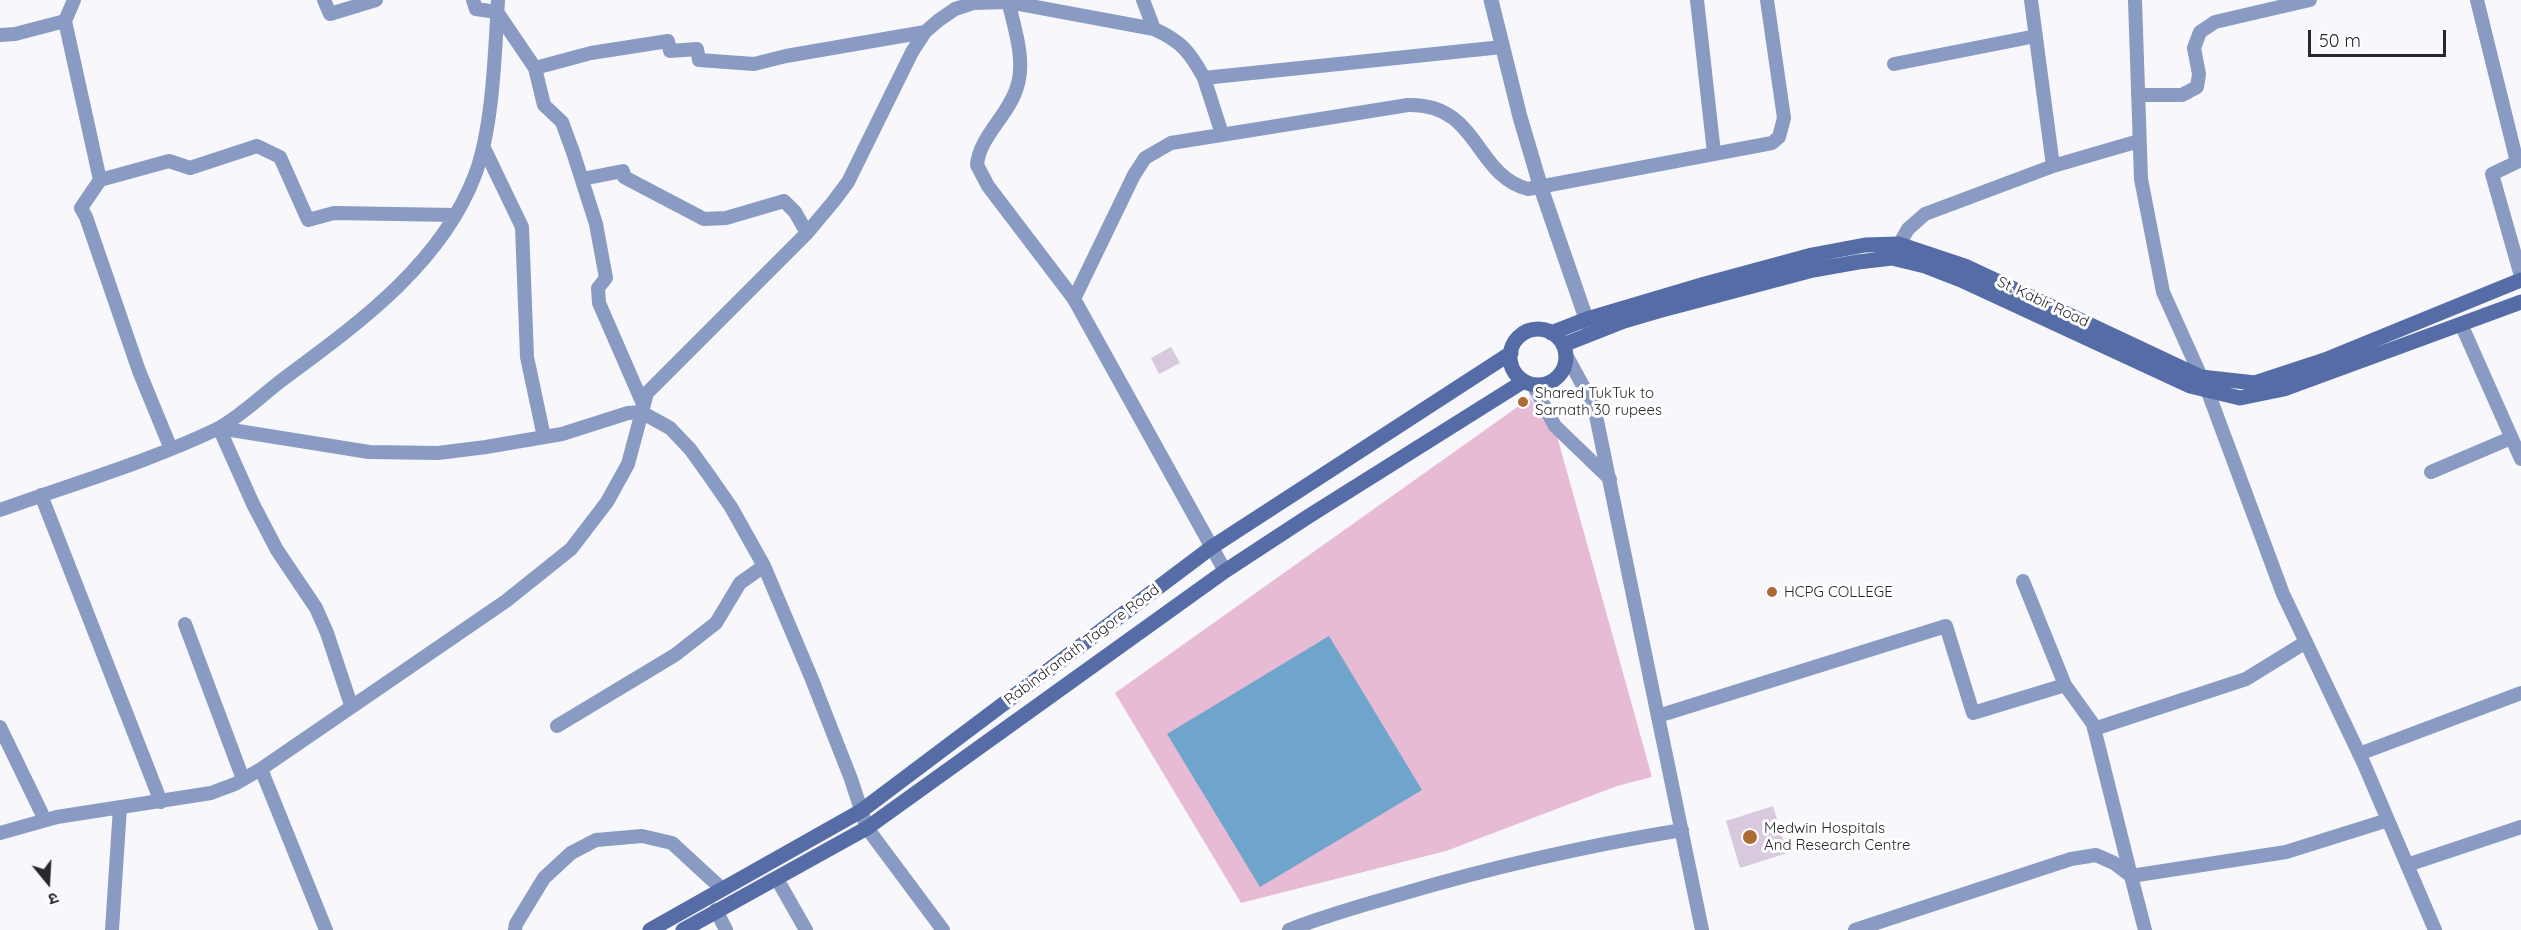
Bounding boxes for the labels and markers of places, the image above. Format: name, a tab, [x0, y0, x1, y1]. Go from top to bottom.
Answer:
place label: Shared TukTuk to Sarnath 30 rupees	[1535, 384, 1662, 419]
marker: Shared TukTuk to Sarnath 30 rupees	[1516, 395, 1530, 409]
place label: HCPG COLLEGE	[1784, 583, 1893, 601]
marker: HCPG COLLEGE	[1765, 585, 1779, 599]
place label: Medwin Hospitals And Research Centre	[1764, 819, 1910, 854]
marker: Medwin Hospitals And Research Centre	[1741, 828, 1759, 846]

